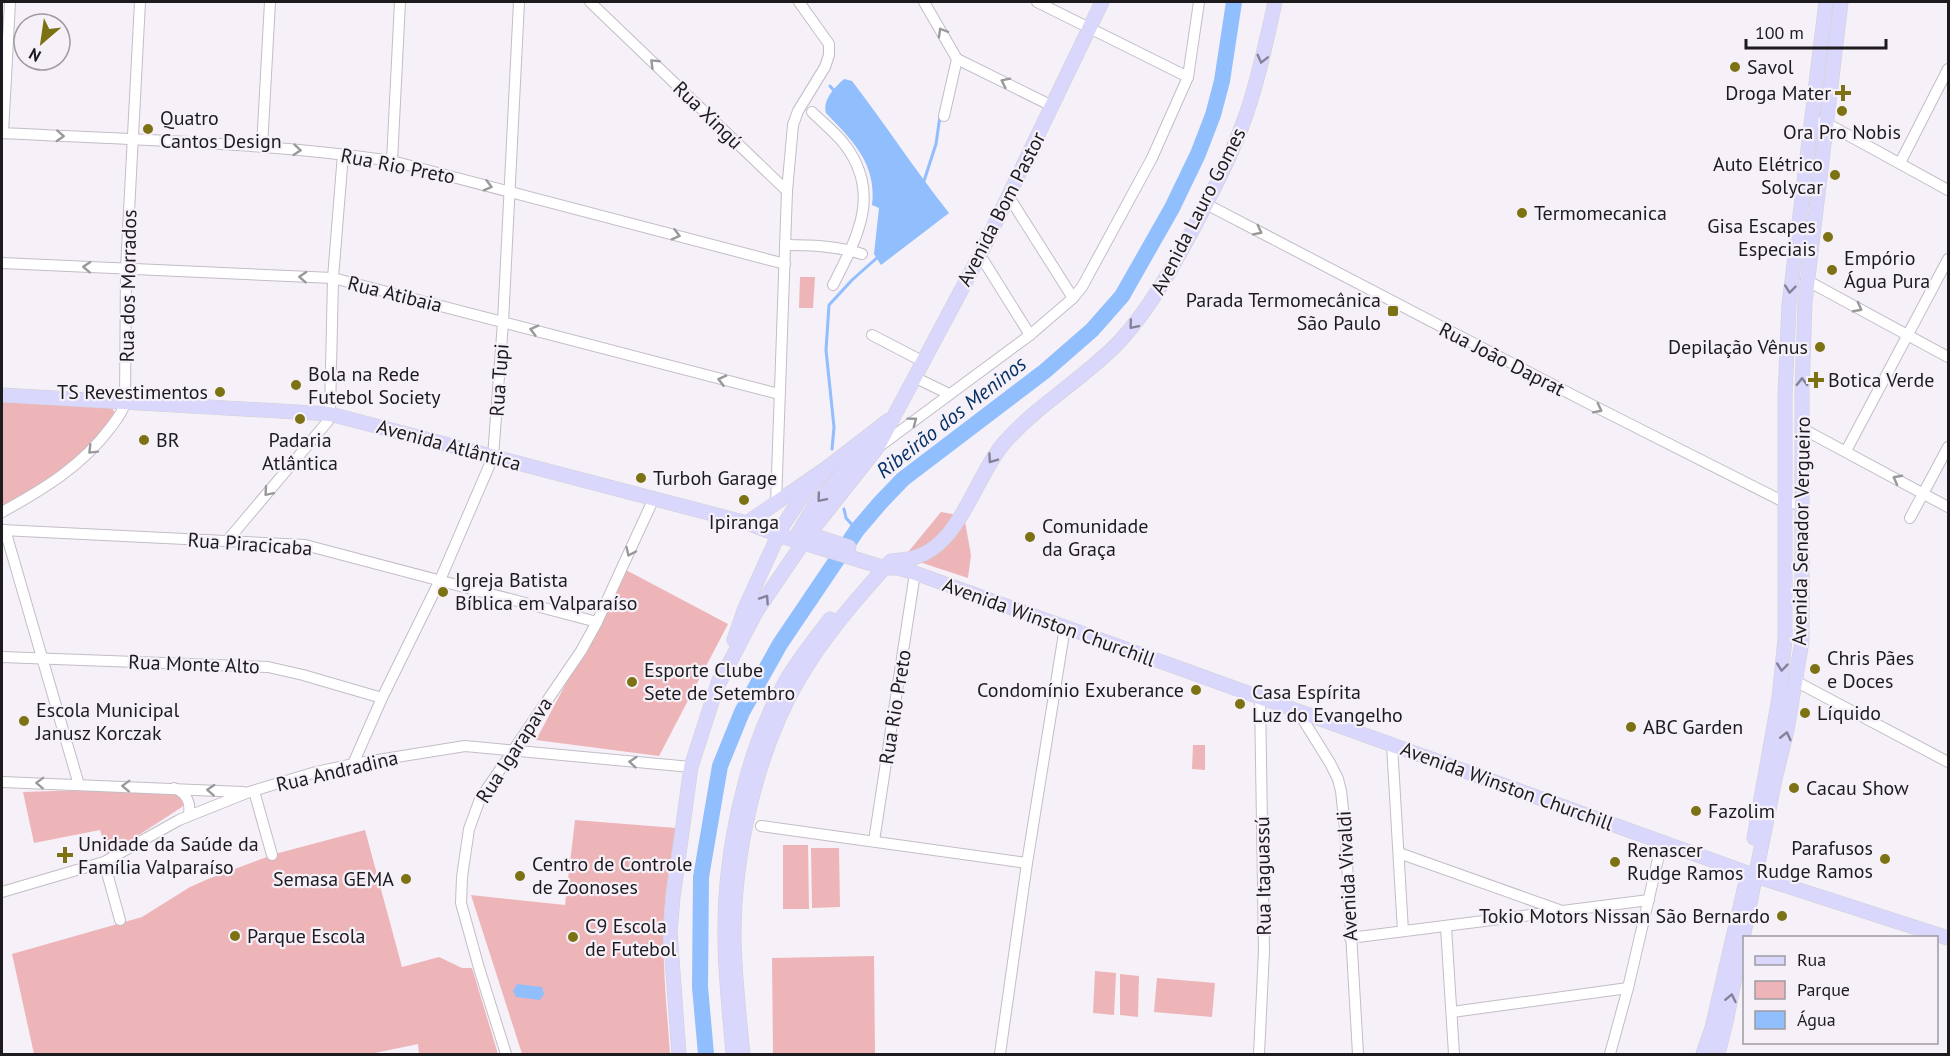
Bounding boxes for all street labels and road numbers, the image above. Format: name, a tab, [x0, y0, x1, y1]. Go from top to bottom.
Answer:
street label: Rua Xingú	[668, 75, 748, 155]
street label: Avenida Lauro Gomes	[1145, 123, 1251, 299]
street label: Avenida Bom Pastor	[951, 127, 1051, 291]
street label: Rua Rio Preto	[339, 142, 457, 190]
street label: Rua dos Morrados	[114, 209, 142, 363]
street label: Rua Atibaia	[345, 270, 445, 318]
street label: Rua João Daprat	[1435, 316, 1569, 402]
street label: Rua Tupi	[483, 343, 515, 417]
street label: Avenida Atlântica	[374, 413, 524, 477]
street label: Avenida Senador Vergueiro	[1786, 416, 1816, 646]
street label: Rua Piracicaba	[187, 527, 313, 561]
street label: Avenida Winston Churchill	[939, 571, 1159, 673]
street label: Rua Rio Preto	[873, 648, 917, 766]
street label: Rua Monte Alto	[128, 649, 260, 679]
street label: Rua Igarapava	[470, 692, 558, 808]
street label: Avenida Winston Churchill	[1397, 735, 1617, 837]
street label: Rua Andradina	[274, 744, 400, 798]
street label: Avenida Vivaldi	[1331, 810, 1363, 942]
street label: Rua Itaguassú	[1249, 816, 1277, 936]

